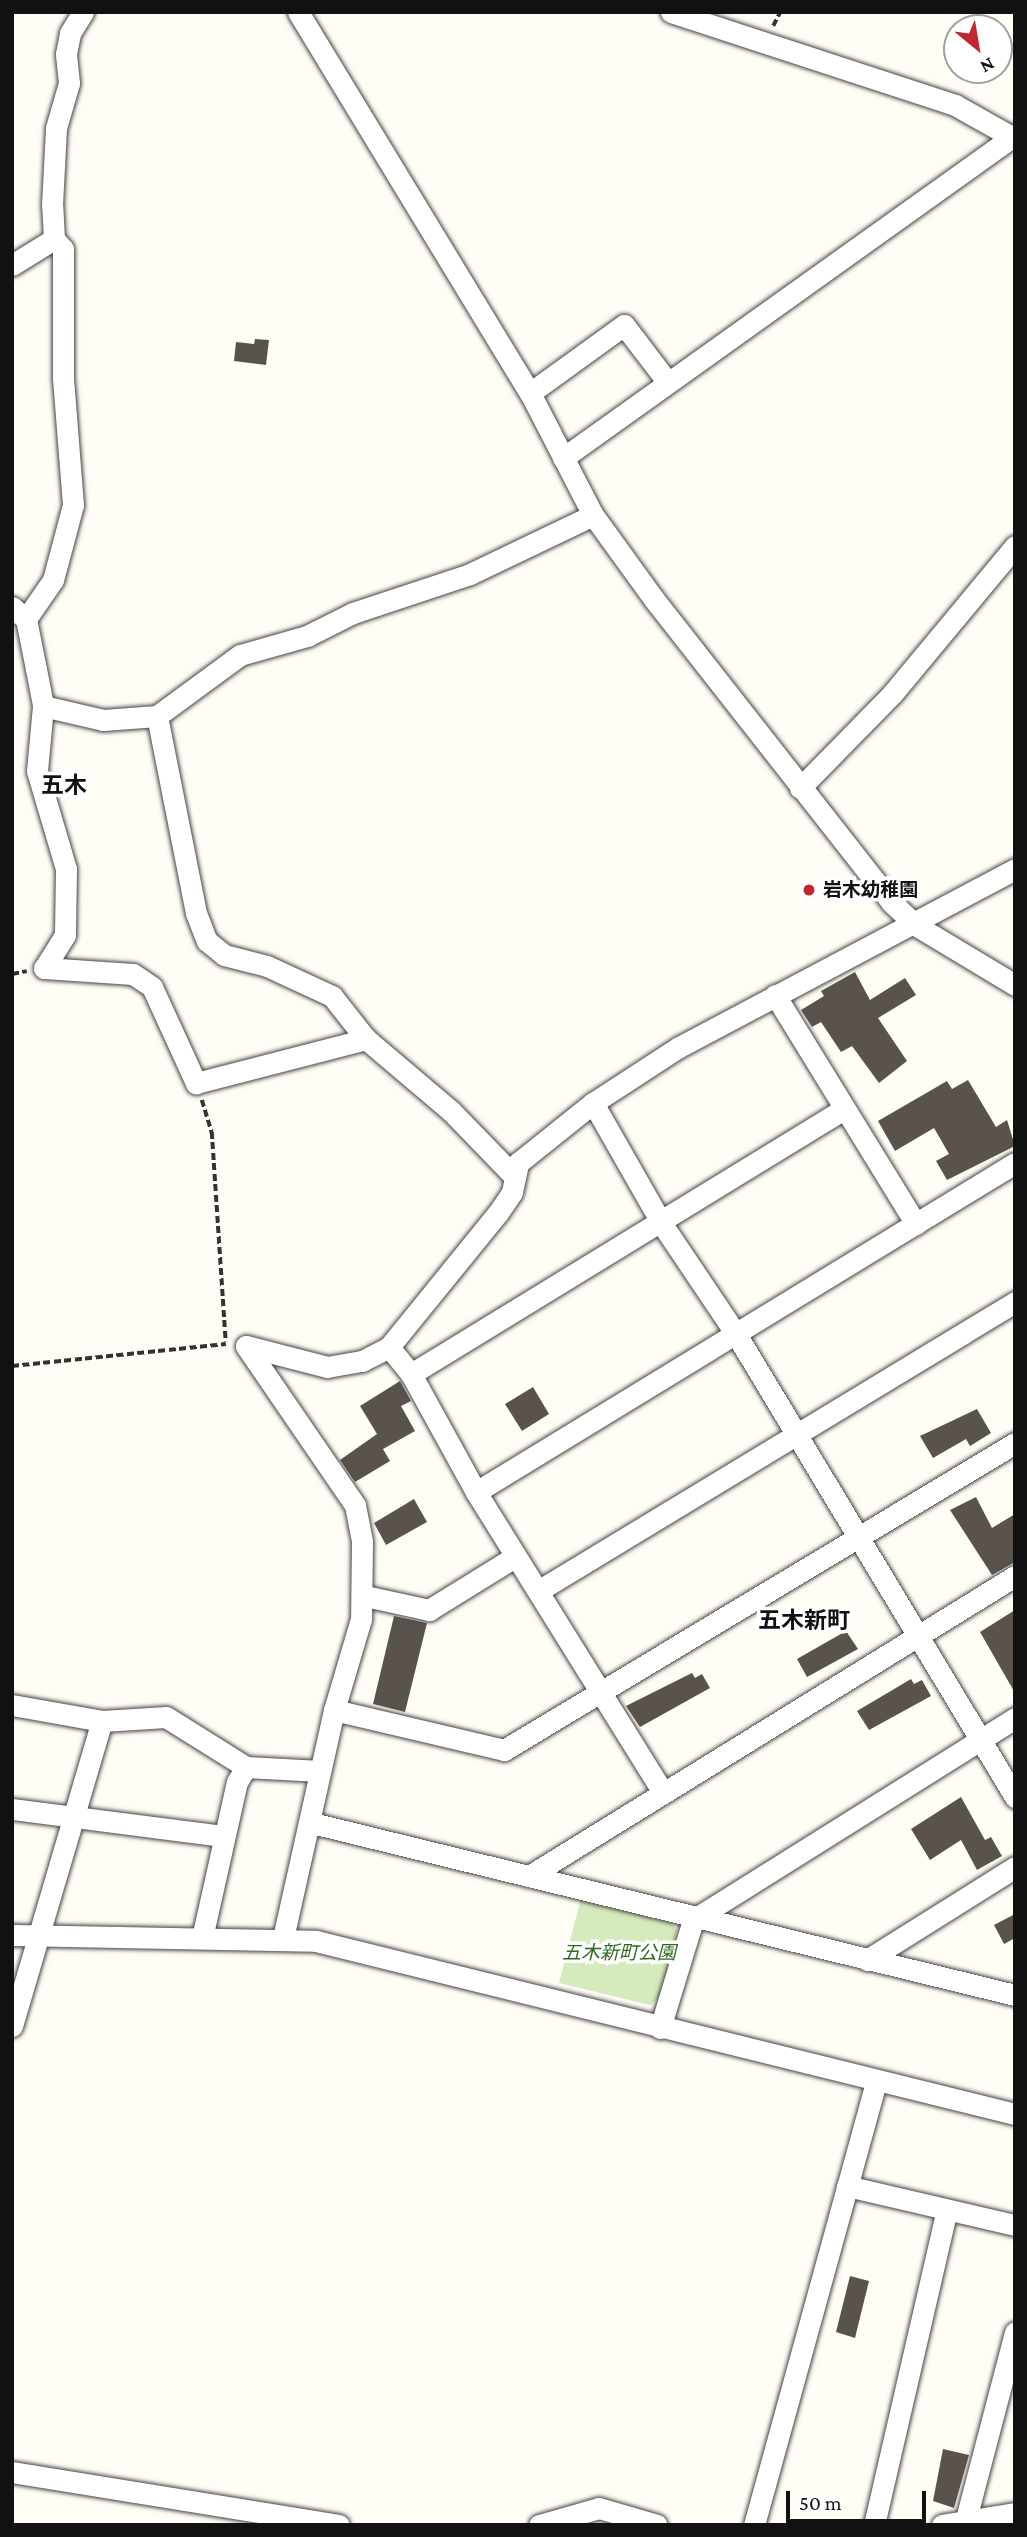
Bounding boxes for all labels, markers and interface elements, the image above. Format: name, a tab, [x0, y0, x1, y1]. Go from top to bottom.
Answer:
north arrow	[943, 14, 1013, 84]
text: N	[977, 54, 999, 78]
district label: 五木	[41, 771, 87, 799]
place label: 岩木幼稚園	[823, 879, 918, 901]
marker: 岩木幼稚園	[801, 882, 817, 898]
district label: 五木新町	[758, 1606, 850, 1634]
park label: 五木新町公園	[562, 1942, 676, 1964]
scale bar	[789, 2478, 929, 2522]
text: 50 m	[799, 2491, 842, 2515]

